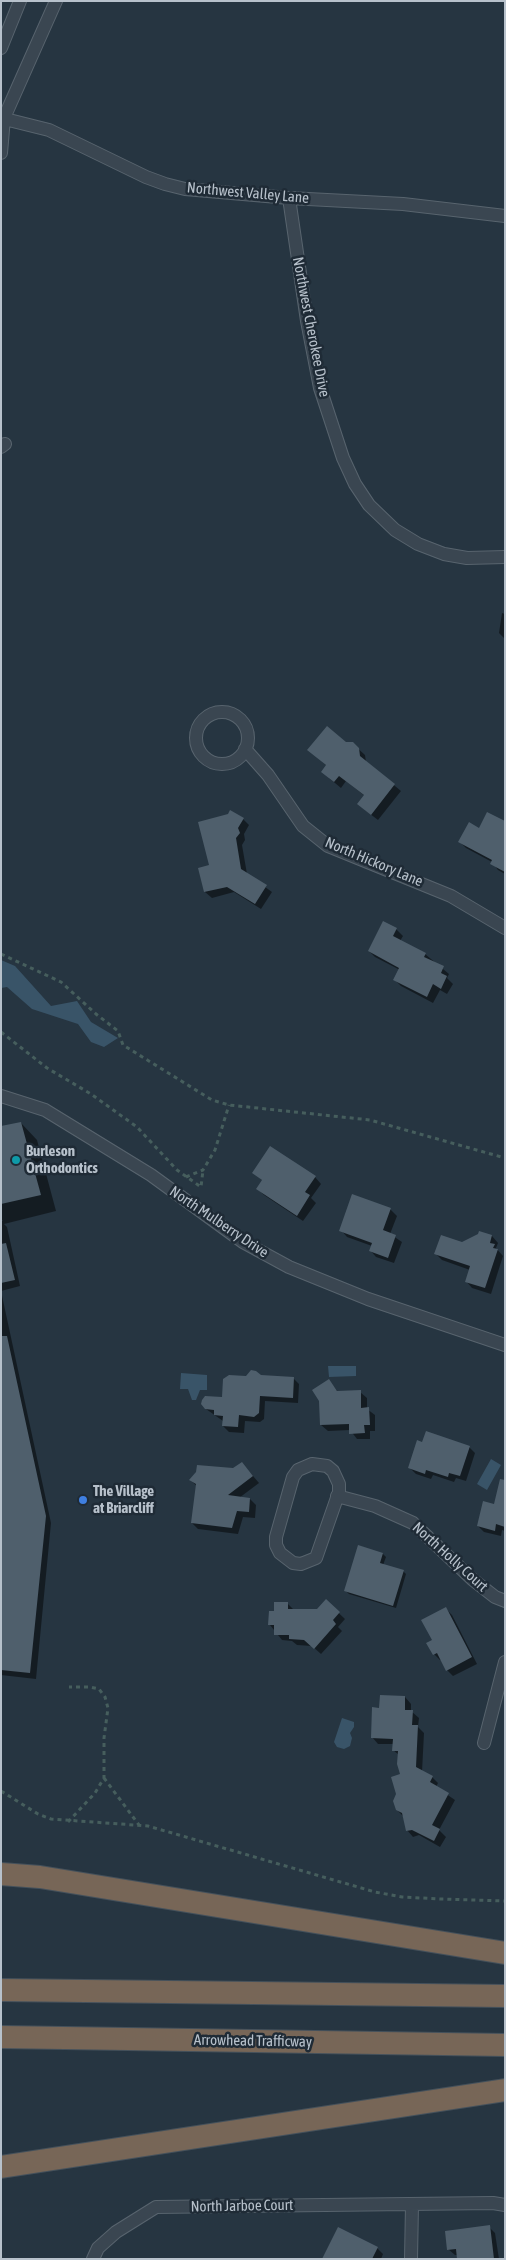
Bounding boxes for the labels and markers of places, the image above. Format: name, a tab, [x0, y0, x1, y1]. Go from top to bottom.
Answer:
place label: Burleson Orthodontics	[26, 1142, 98, 1177]
marker: Burleson Orthodontics	[10, 1154, 22, 1166]
place label: The Village at Briarcliff	[93, 1482, 154, 1517]
marker: The Village at Briarcliff	[77, 1494, 89, 1506]

